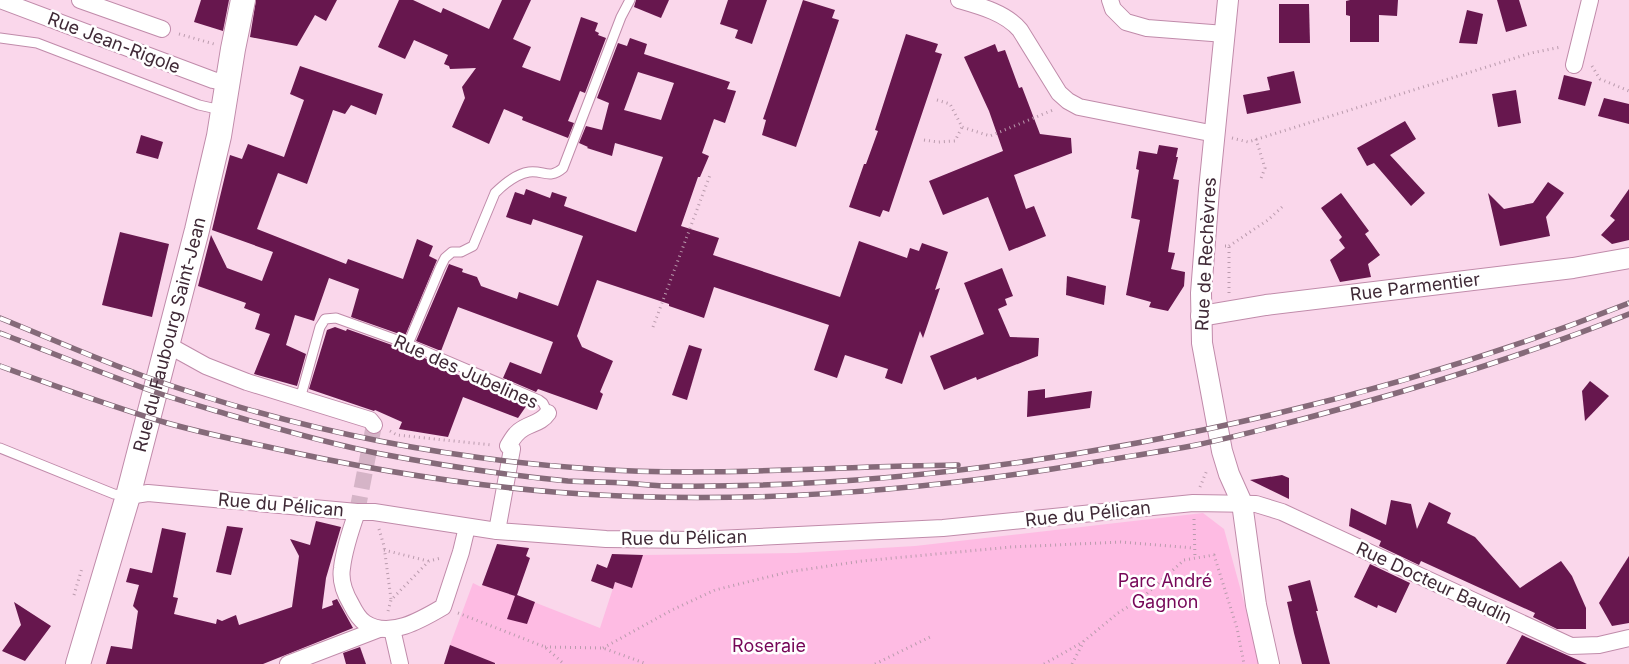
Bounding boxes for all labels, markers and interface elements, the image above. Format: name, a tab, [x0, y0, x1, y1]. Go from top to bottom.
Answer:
street label: Rue Jean-Rigole	[45, 8, 183, 77]
street label: Rue de Rechèvres	[1191, 177, 1220, 331]
street label: Rue du Faubourg Saint-Jean	[129, 215, 210, 454]
street label: Rue Parmentier	[1349, 268, 1481, 305]
street label: Rue des Jubelines	[391, 330, 542, 413]
street label: Rue du Pélican	[217, 489, 345, 520]
street label: Rue du Pélican	[1024, 496, 1152, 531]
street label: Rue du Pélican	[621, 526, 747, 549]
street label: Rue Docteur Baudin	[1353, 537, 1515, 628]
park label: Parc André Gagnon	[1118, 570, 1212, 612]
park label: Roseraie	[732, 635, 806, 656]

